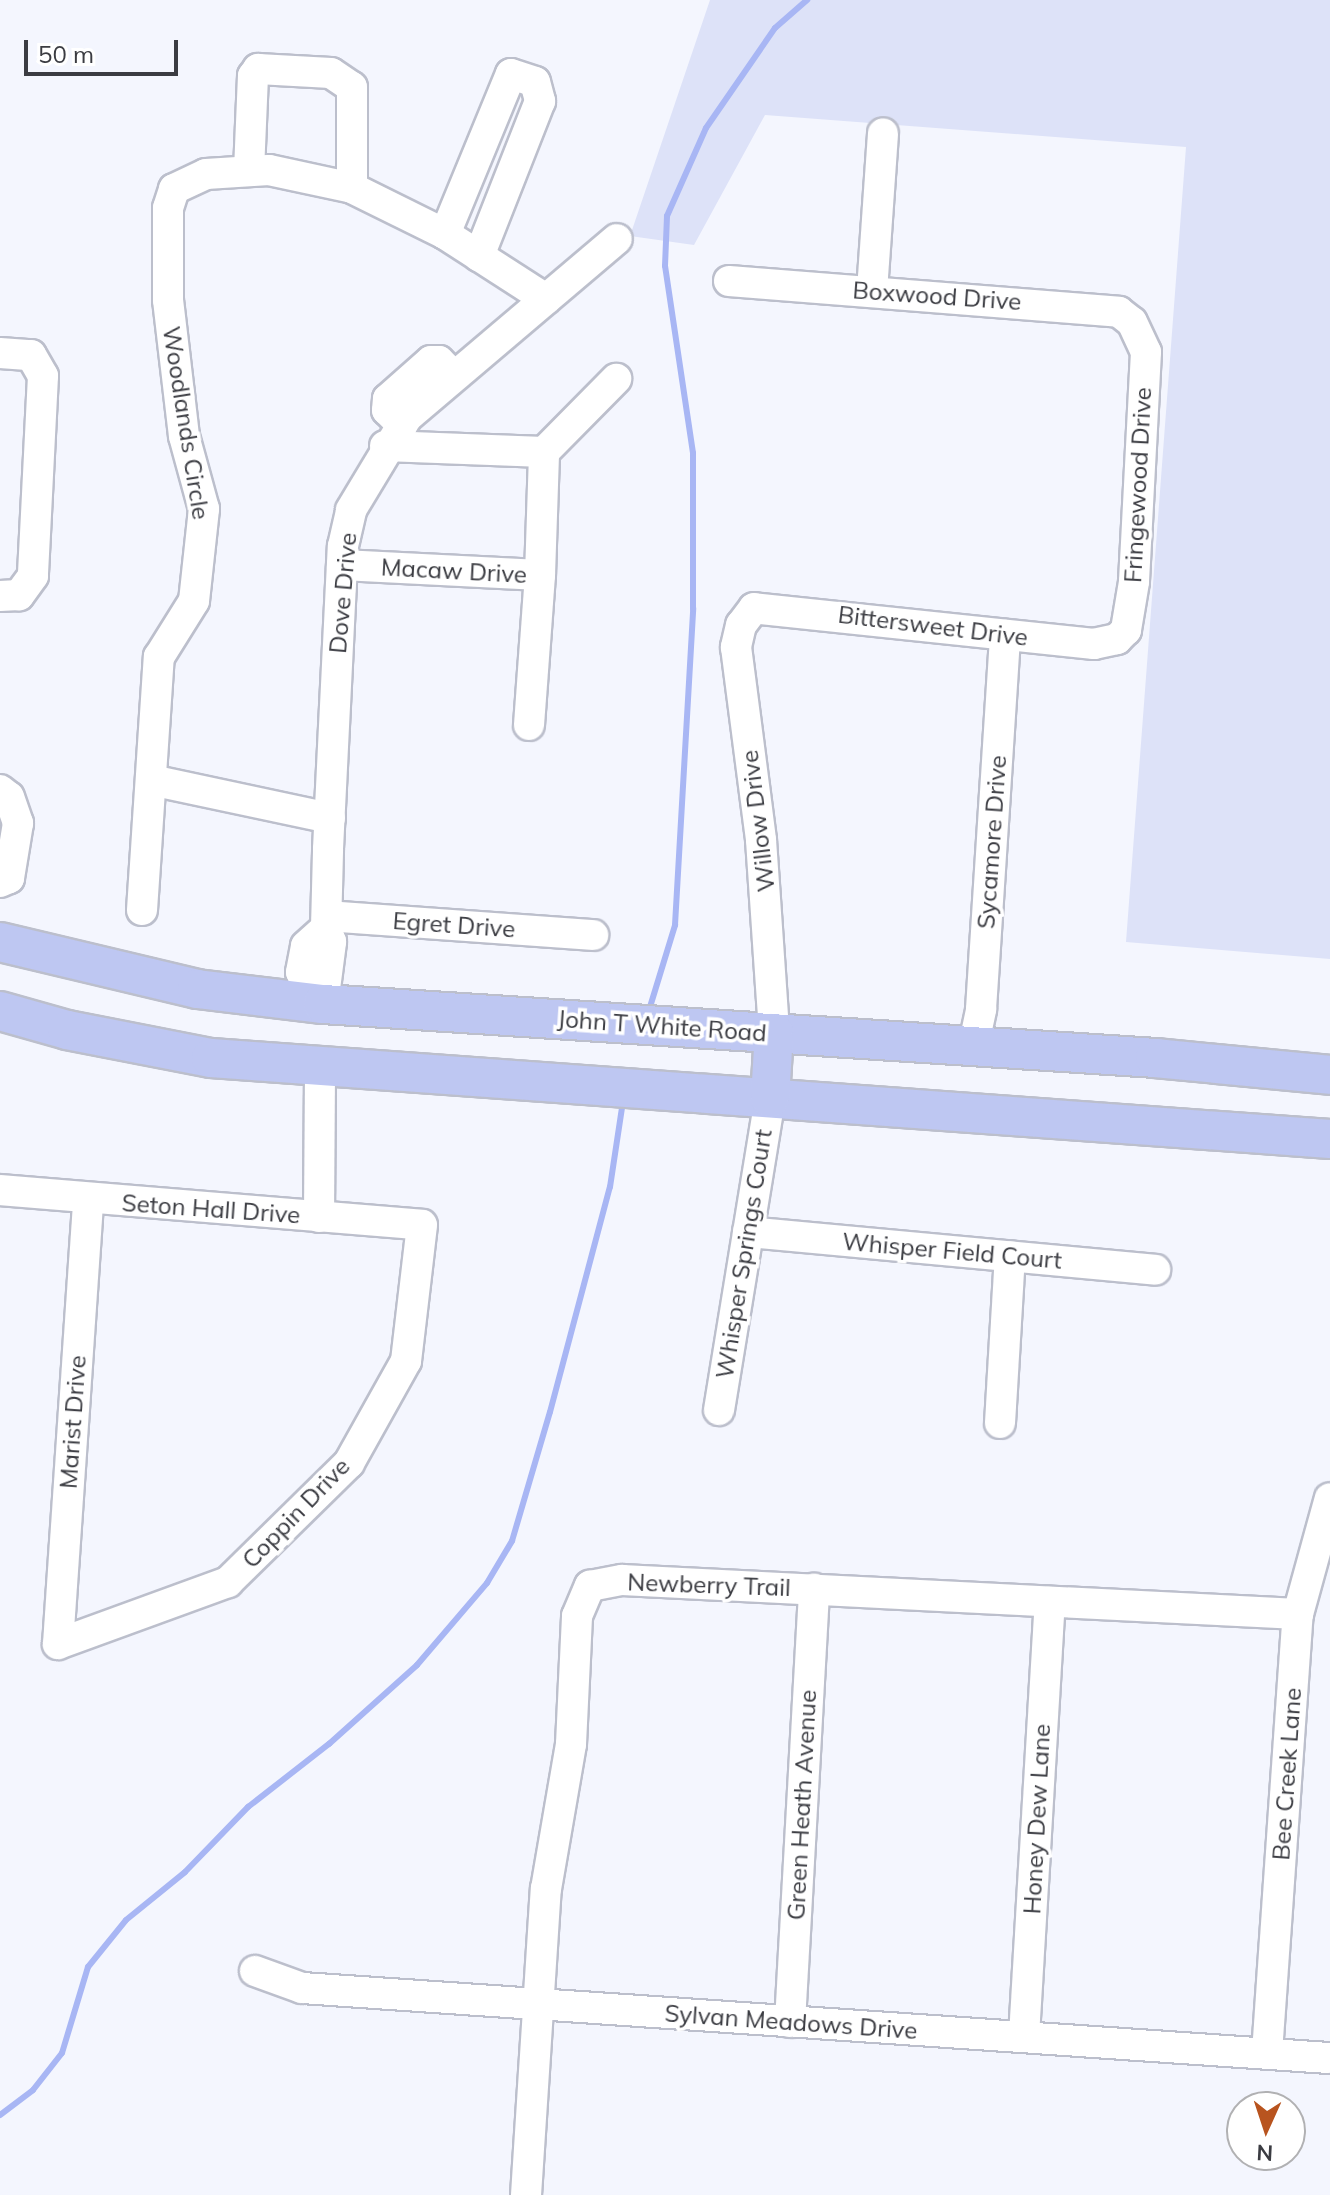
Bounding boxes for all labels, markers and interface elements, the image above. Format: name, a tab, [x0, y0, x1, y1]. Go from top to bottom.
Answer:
scale bar	[28, 24, 182, 74]
text: 50 m	[38, 39, 94, 69]
street label: Boxwood Drive	[852, 276, 1022, 316]
street label: Woodlands Circle	[157, 324, 215, 522]
street label: Fringewood Drive	[1118, 386, 1158, 584]
street label: Dove Drive	[323, 531, 363, 655]
street label: Macaw Drive	[380, 553, 528, 589]
street label: Bittersweet Drive	[836, 600, 1030, 652]
street label: Willow Drive	[735, 749, 781, 893]
street label: Sycamore Drive	[972, 754, 1012, 930]
street label: Egret Drive	[392, 906, 516, 944]
street label: John T White Road	[556, 1004, 768, 1048]
street label: Whisper Springs Court	[710, 1127, 778, 1381]
street label: Seton Hall Drive	[121, 1188, 301, 1230]
street label: Whisper Field Court	[841, 1227, 1063, 1275]
street label: Marist Drive	[54, 1354, 92, 1490]
street label: Coppin Drive	[236, 1452, 356, 1574]
street label: Newberry Trail	[627, 1568, 791, 1602]
street label: Bee Creek Lane	[1267, 1687, 1307, 1861]
street label: Green Heath Avenue	[782, 1689, 822, 1921]
street label: Honey Dew Lane	[1018, 1723, 1056, 1915]
street label: Sylvan Meadows Drive	[664, 1999, 918, 2045]
north arrow	[1226, 2091, 1306, 2171]
text: N	[1256, 2139, 1274, 2167]

